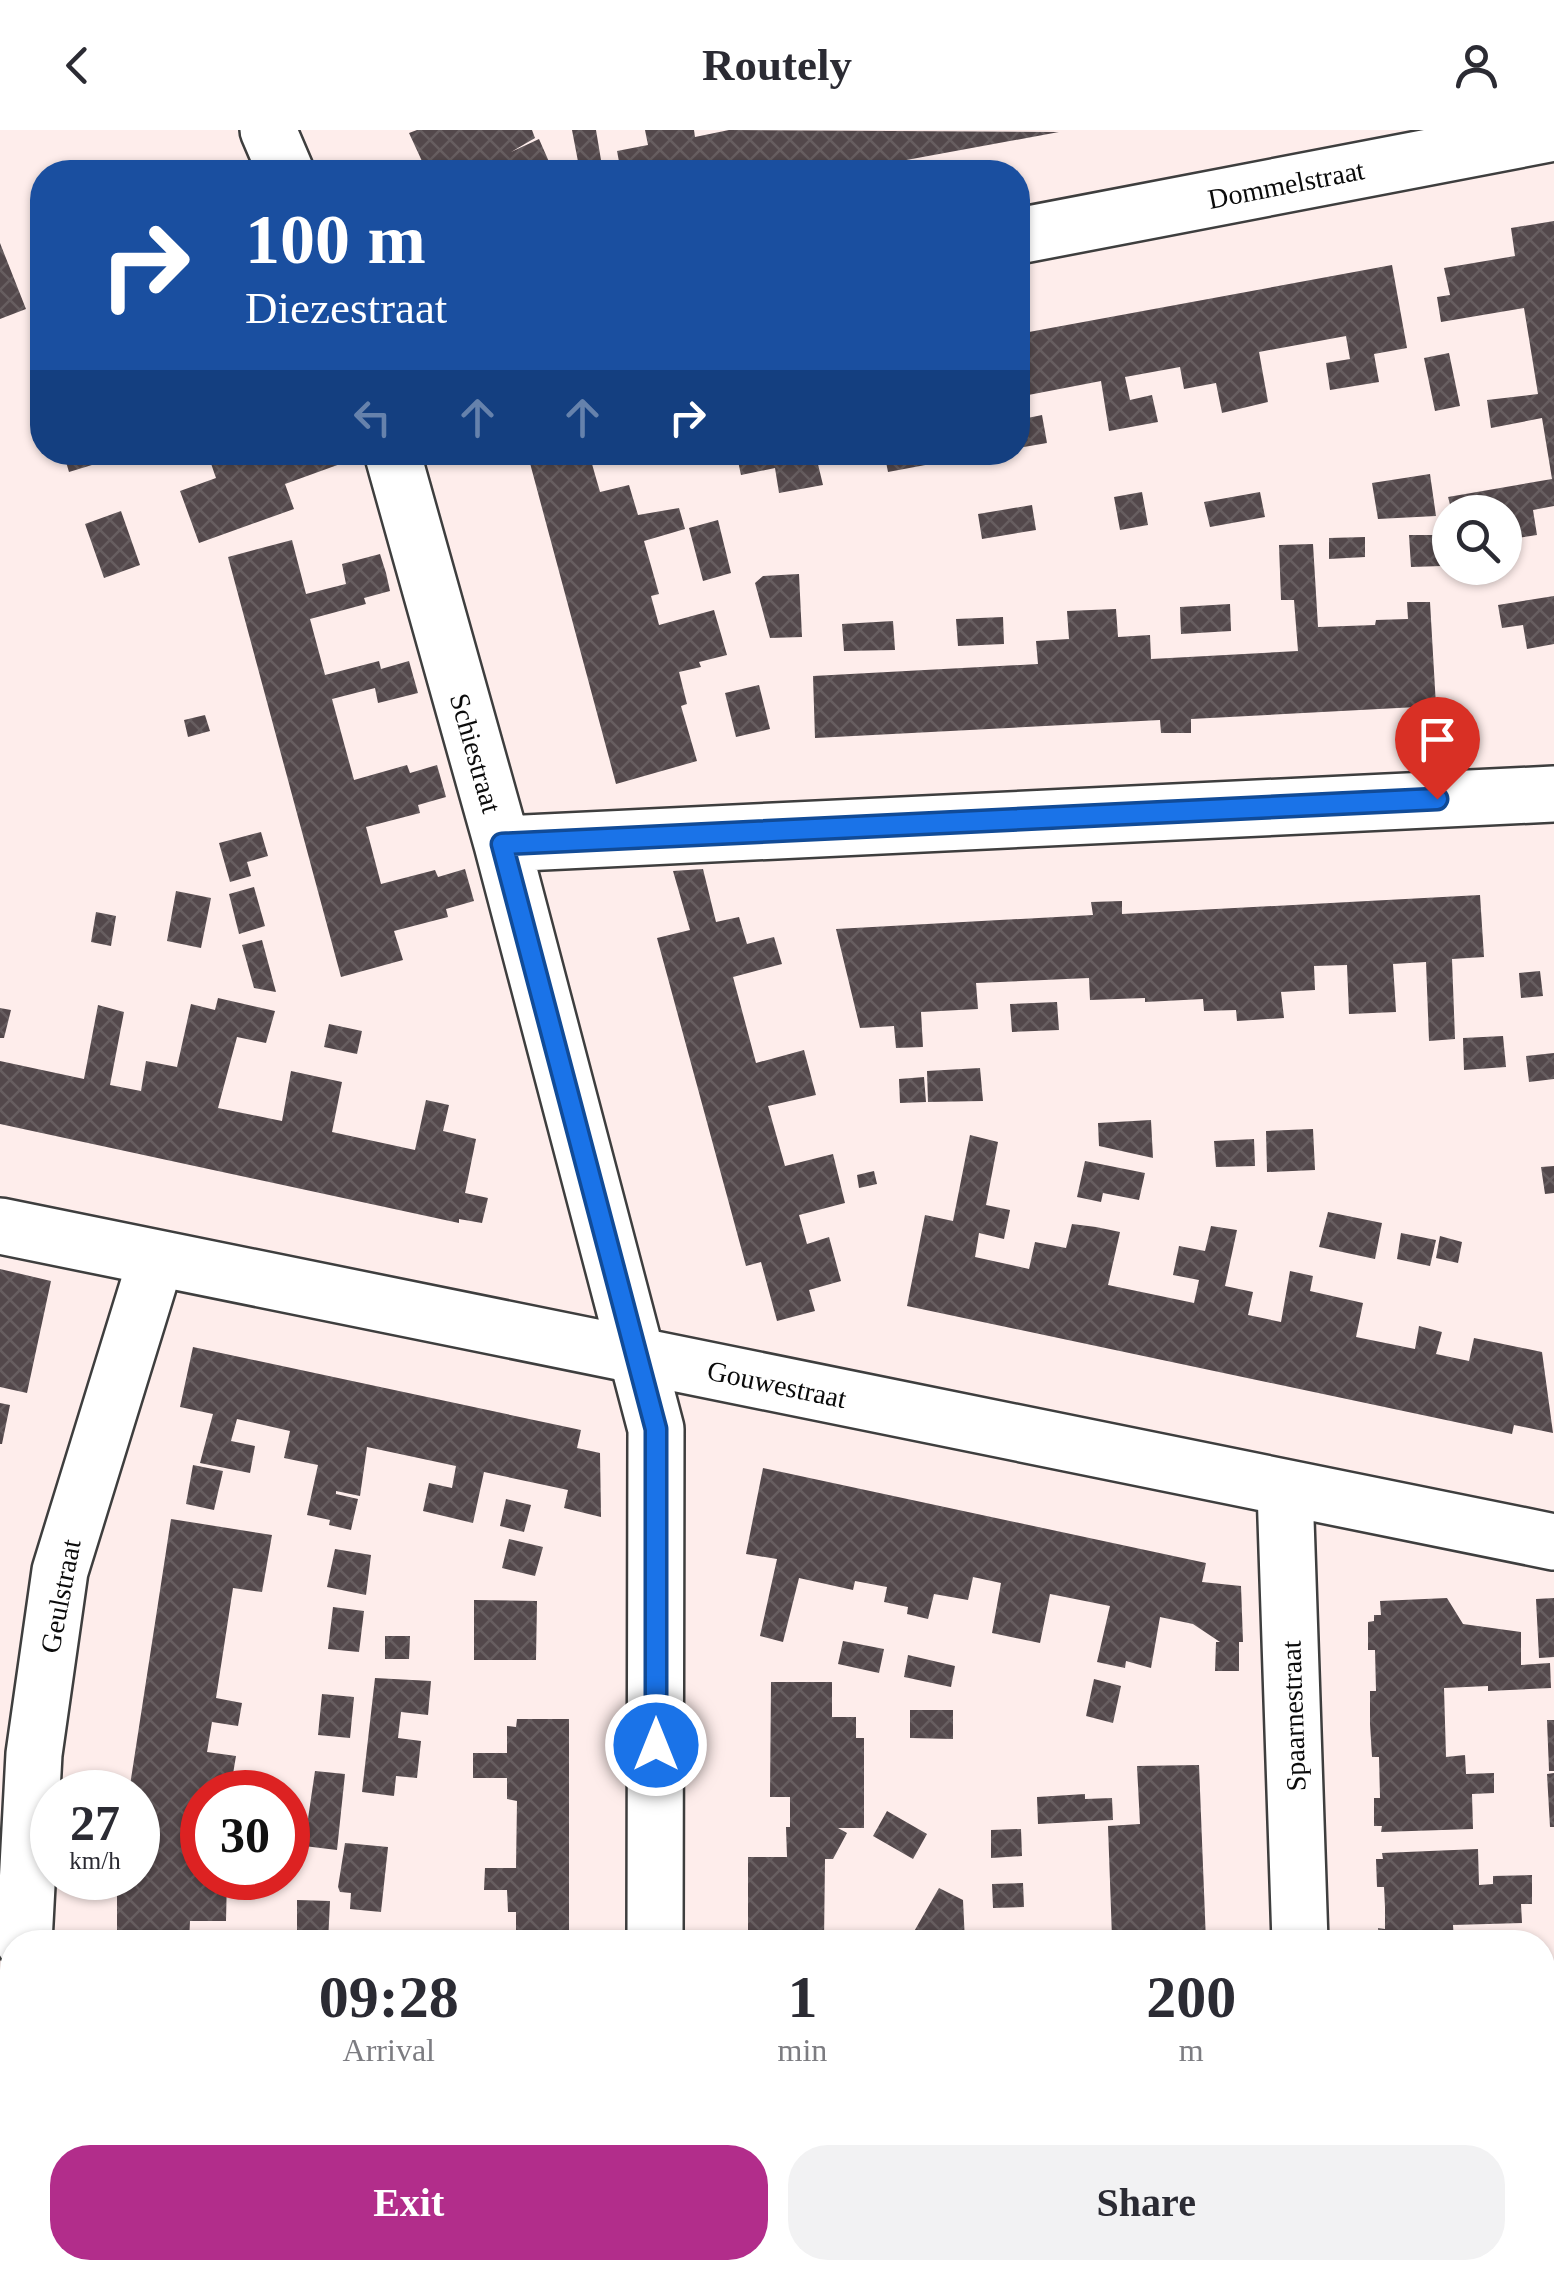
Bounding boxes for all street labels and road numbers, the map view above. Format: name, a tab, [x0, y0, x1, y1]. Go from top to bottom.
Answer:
street label: Dommelstraat	[1205, 154, 1367, 215]
street label: Schiestraat	[444, 690, 507, 817]
street label: Gouwestraat	[704, 1355, 850, 1414]
street label: Geulstraat	[34, 1536, 87, 1656]
street label: Spaarnestraat	[1275, 1640, 1312, 1792]

